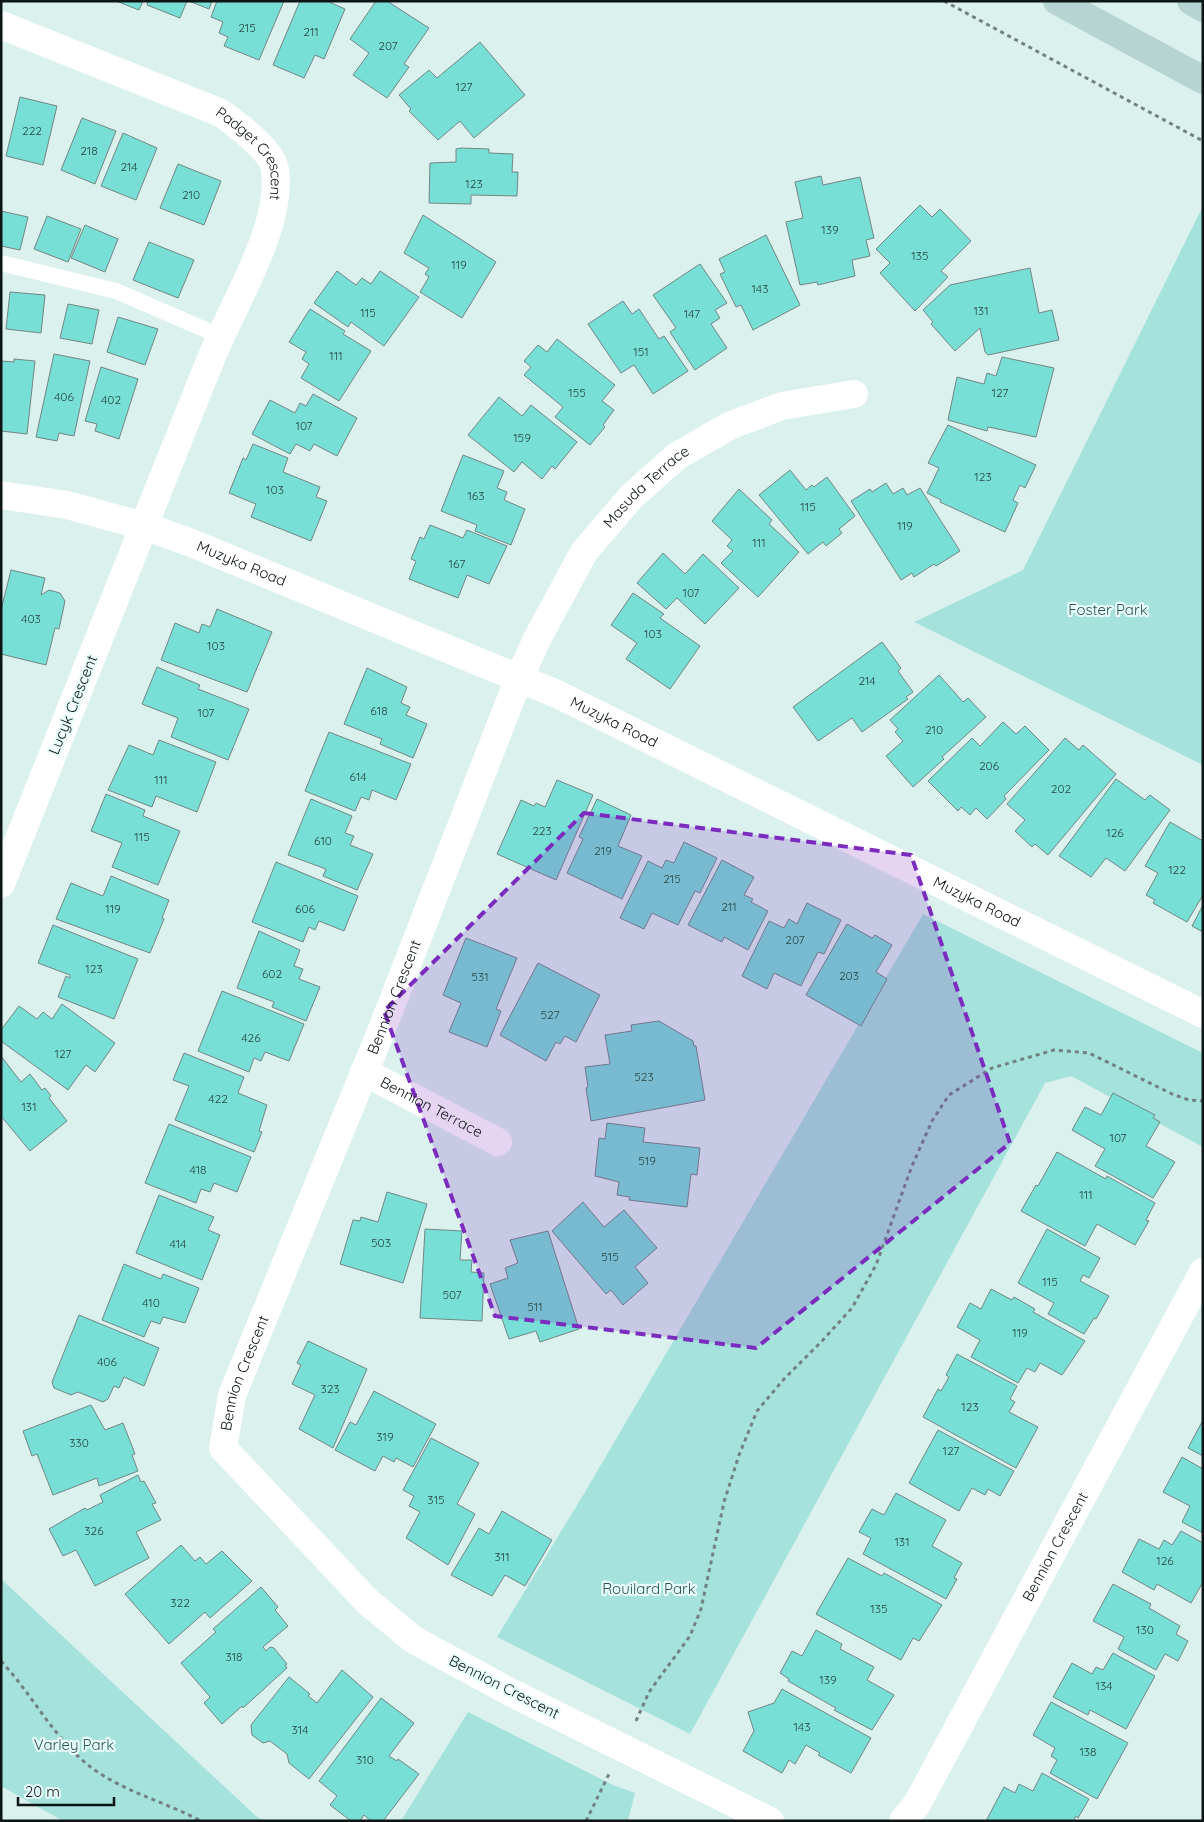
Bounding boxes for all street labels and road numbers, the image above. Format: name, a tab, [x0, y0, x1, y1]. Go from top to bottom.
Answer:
street label: Padget Crescent	[212, 102, 286, 202]
street label: Masuda Terrace	[599, 441, 692, 532]
street label: Muzyka Road	[194, 536, 289, 590]
street label: Lucyk Crescent	[44, 652, 101, 757]
street label: Muzyka Road	[567, 692, 661, 751]
street label: Muzyka Road	[930, 872, 1024, 931]
street label: Bennion Crescent	[363, 937, 425, 1057]
street label: Bennion Terrace	[377, 1072, 486, 1141]
street label: Bennion Crescent	[216, 1312, 273, 1432]
street label: Bennion Crescent	[1018, 1489, 1092, 1605]
street label: Bennion Crescent	[446, 1651, 563, 1723]

